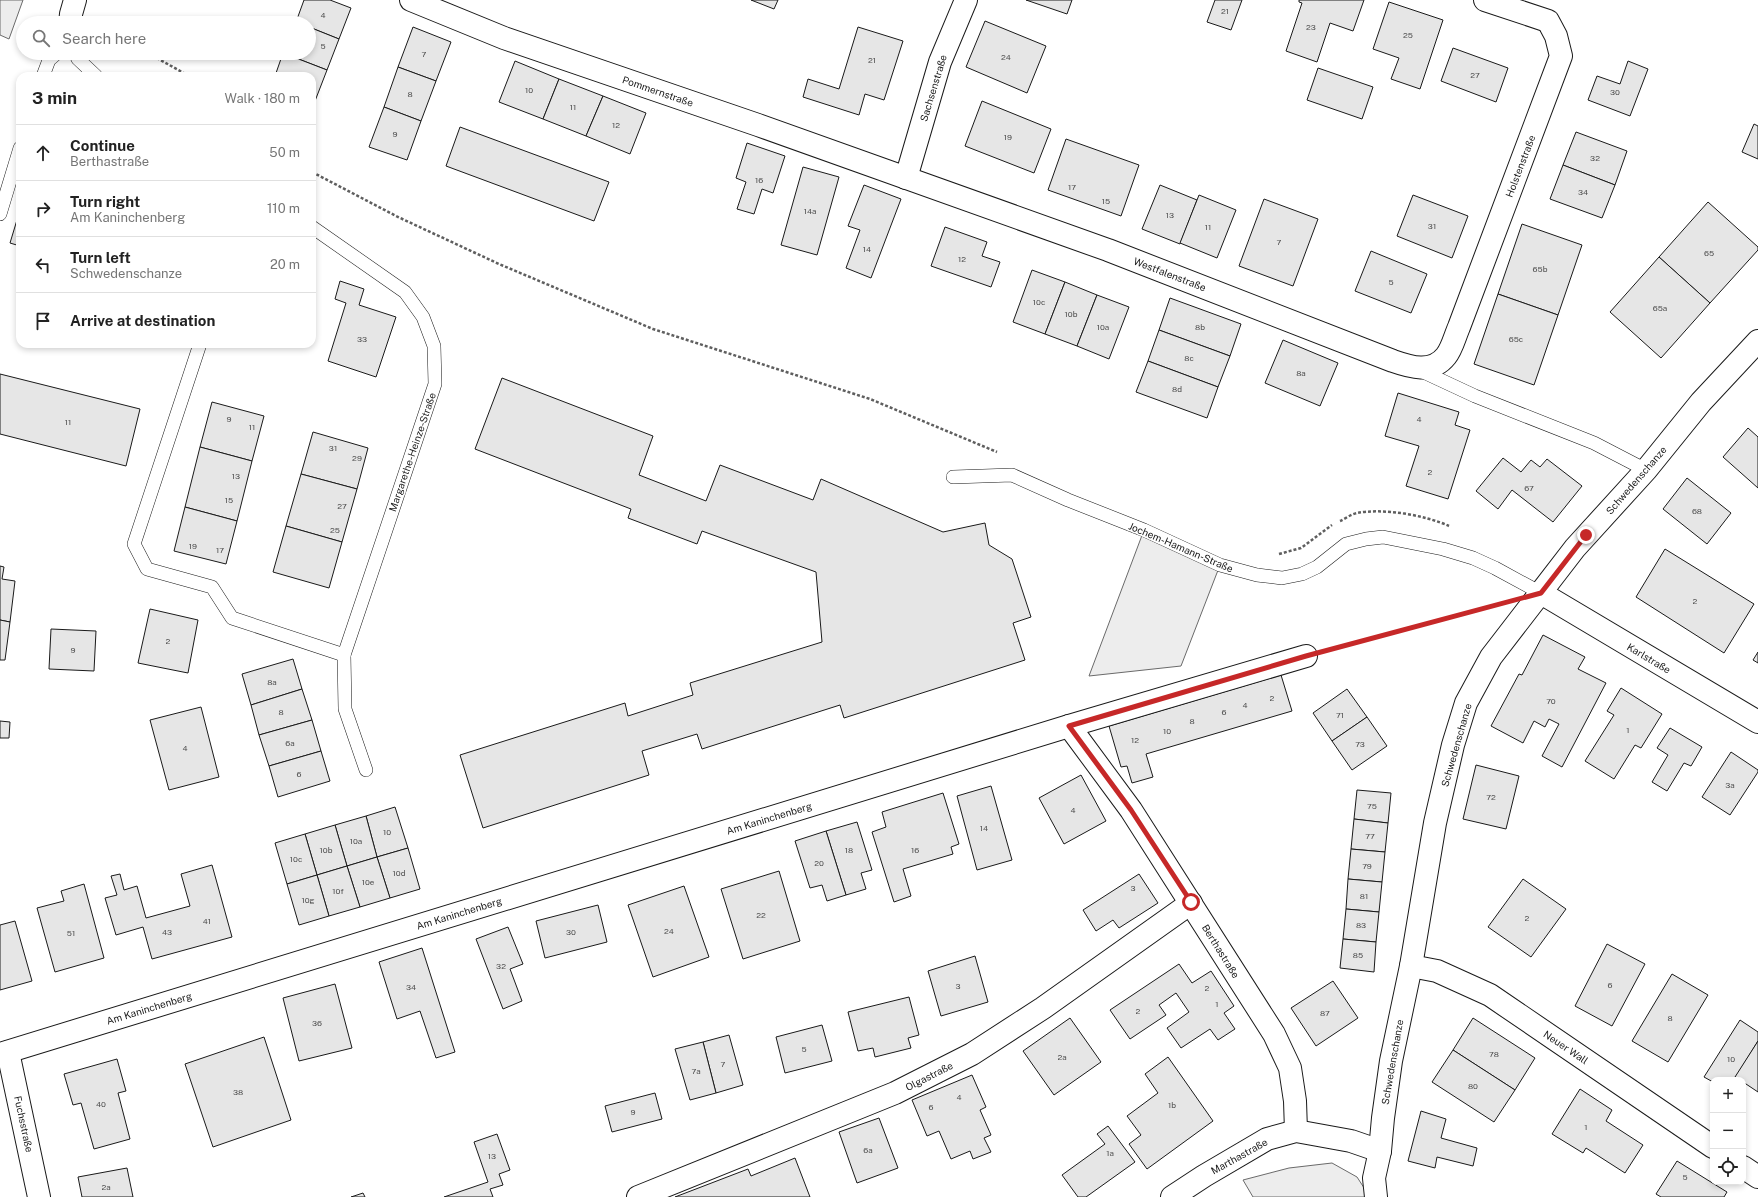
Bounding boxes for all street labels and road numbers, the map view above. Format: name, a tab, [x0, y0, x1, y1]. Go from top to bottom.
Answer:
street label: Sachsenstraße	[917, 53, 949, 123]
street label: Pommernstraße	[621, 73, 695, 109]
street label: Holstenstraße	[1503, 133, 1538, 199]
street label: Westfalenstraße	[1132, 255, 1208, 293]
street label: Margarethe-Heinze-Straße	[386, 391, 438, 513]
street label: Schwedenschanze	[1603, 443, 1669, 516]
street label: Jochem-Hamann-Straße	[1127, 520, 1235, 575]
street label: Karlstraße	[1625, 640, 1673, 676]
street label: Schwedenschanze	[1438, 702, 1474, 788]
street label: Am Kaninchenberg	[725, 799, 813, 837]
street label: Am Kaninchenberg	[415, 894, 503, 932]
street label: Berthastraße	[1200, 922, 1242, 980]
street label: Am Kaninchenberg	[105, 989, 193, 1027]
street label: Schwedenschanze	[1379, 1018, 1405, 1106]
street label: Neuer Wall	[1541, 1028, 1591, 1066]
street label: Olgastraße	[903, 1059, 955, 1093]
street label: Fuchsstraße	[12, 1095, 36, 1154]
street label: Marthastraße	[1209, 1135, 1270, 1176]

